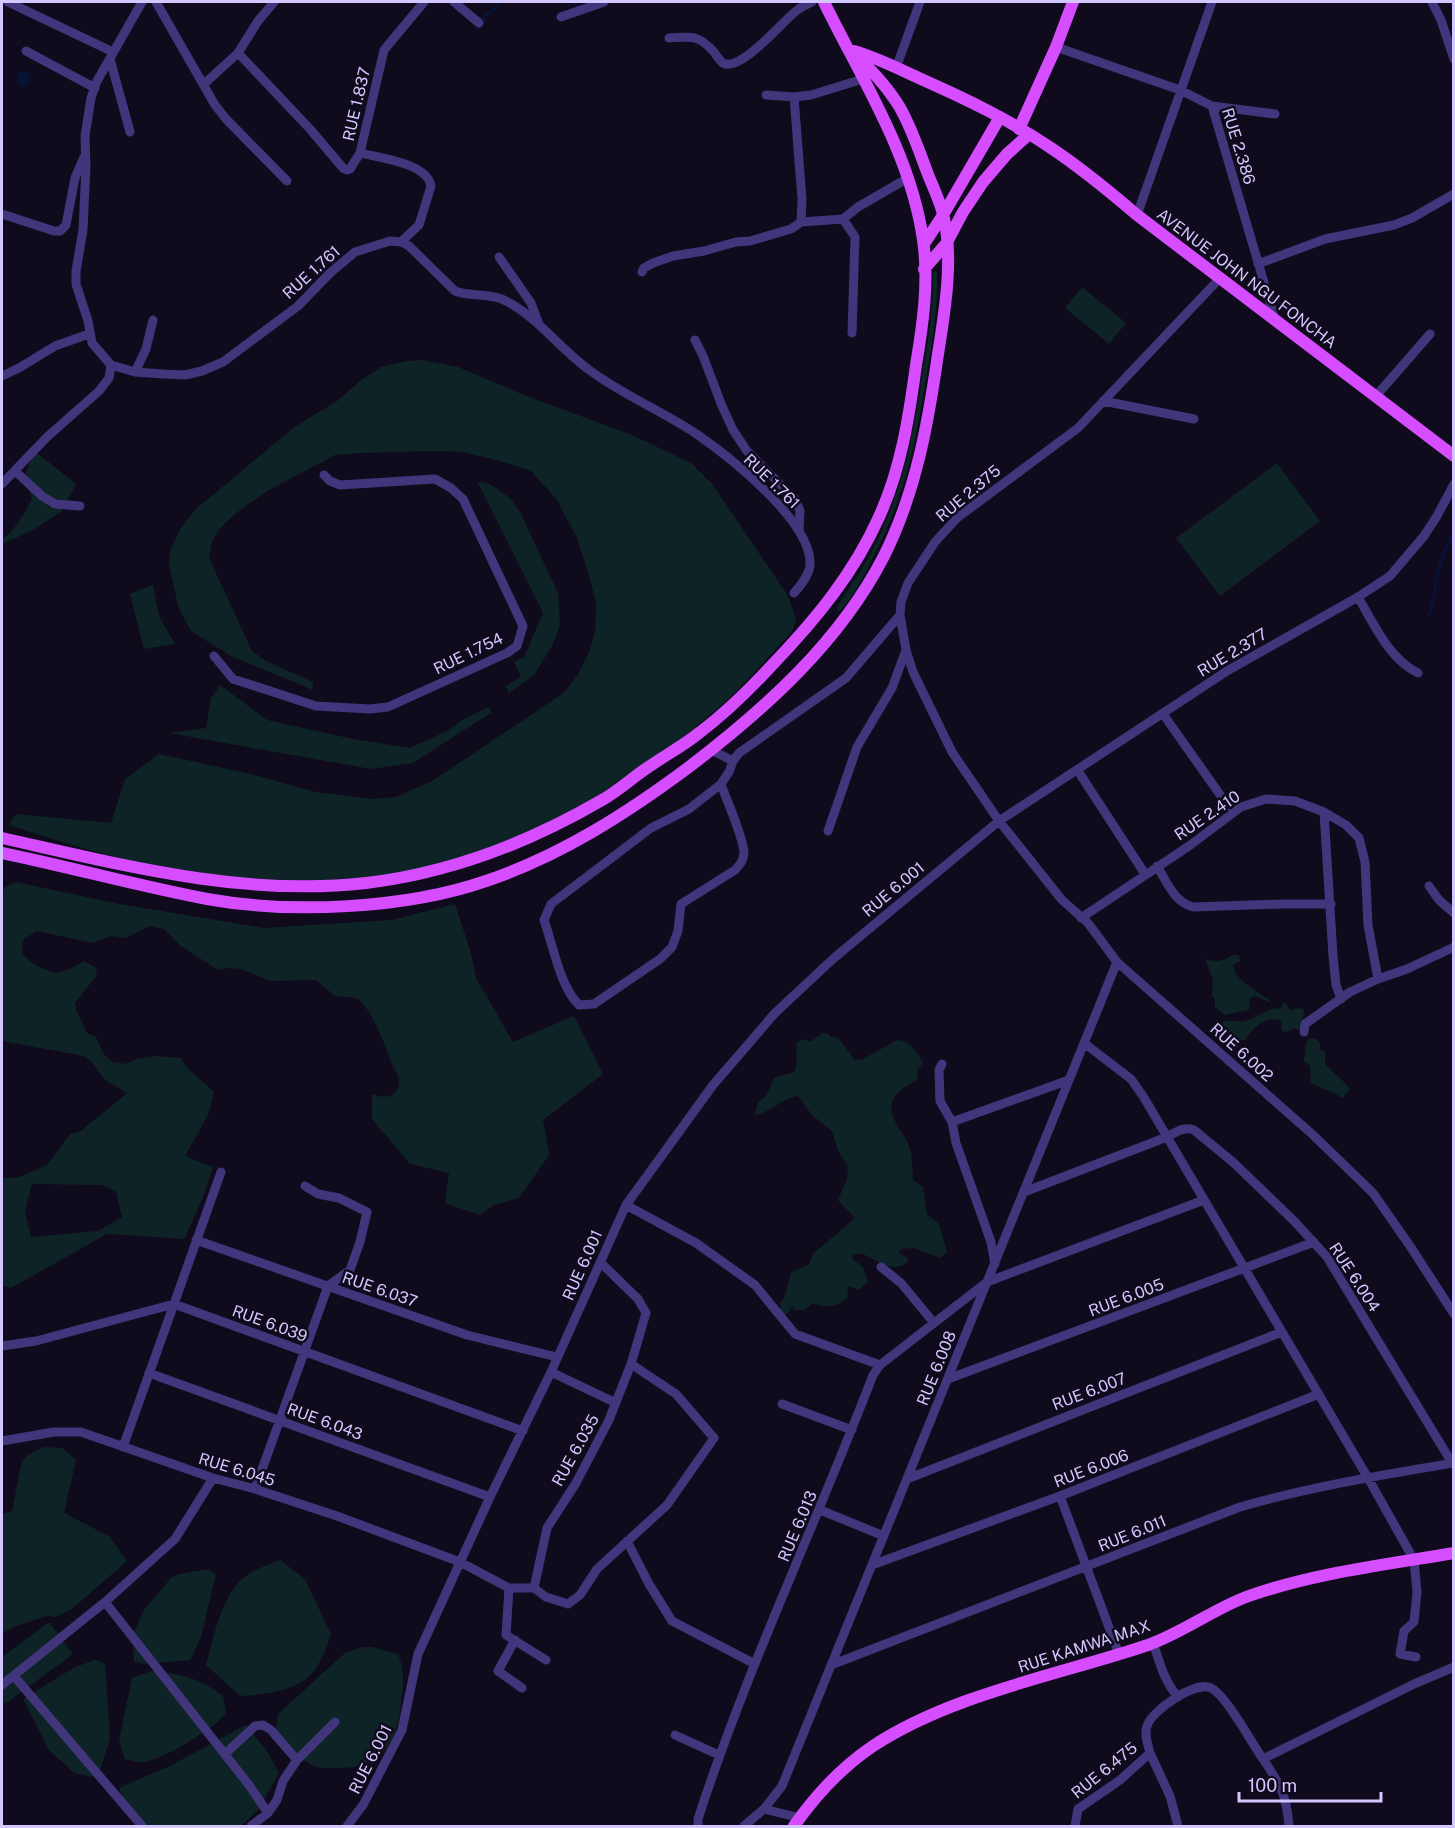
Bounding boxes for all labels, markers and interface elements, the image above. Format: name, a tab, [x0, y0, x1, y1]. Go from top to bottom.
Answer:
street label: RUE 1.837	[339, 65, 374, 143]
street label: RUE 2.386	[1218, 106, 1259, 187]
street label: AVENUE JOHN NGU FONCHA	[1153, 205, 1340, 352]
street label: RUE 1.761	[279, 242, 344, 303]
street label: RUE 1.761	[740, 450, 804, 513]
street label: RUE 2.375	[932, 461, 1004, 526]
street label: RUE 2.377	[1194, 624, 1271, 681]
street label: RUE 1.754	[430, 629, 506, 678]
street label: RUE 2.410	[1171, 786, 1244, 844]
street label: RUE 6.001	[858, 858, 928, 921]
street label: RUE 6.002	[1206, 1019, 1277, 1086]
street label: RUE 6.001	[559, 1227, 606, 1303]
street label: RUE 6.004	[1325, 1239, 1384, 1315]
street label: RUE 6.037	[340, 1268, 420, 1311]
street label: RUE 6.005	[1086, 1274, 1166, 1320]
street label: RUE 6.039	[230, 1301, 310, 1346]
street label: RUE 6.008	[913, 1328, 960, 1408]
street label: RUE 6.007	[1049, 1369, 1129, 1414]
street label: RUE 6.043	[284, 1399, 365, 1444]
street label: RUE 6.035	[548, 1411, 603, 1489]
street label: RUE 6.006	[1051, 1446, 1131, 1491]
street label: RUE 6.045	[196, 1449, 277, 1490]
street label: RUE 6.013	[774, 1488, 821, 1565]
street label: RUE 6.011	[1095, 1511, 1169, 1556]
street label: RUE KAMWA MAX	[1016, 1616, 1153, 1677]
street label: RUE 6.001	[345, 1721, 396, 1797]
street label: RUE 6.475	[1068, 1738, 1141, 1803]
scale bar	[1239, 1765, 1382, 1803]
text: 100 m	[1248, 1775, 1297, 1796]

